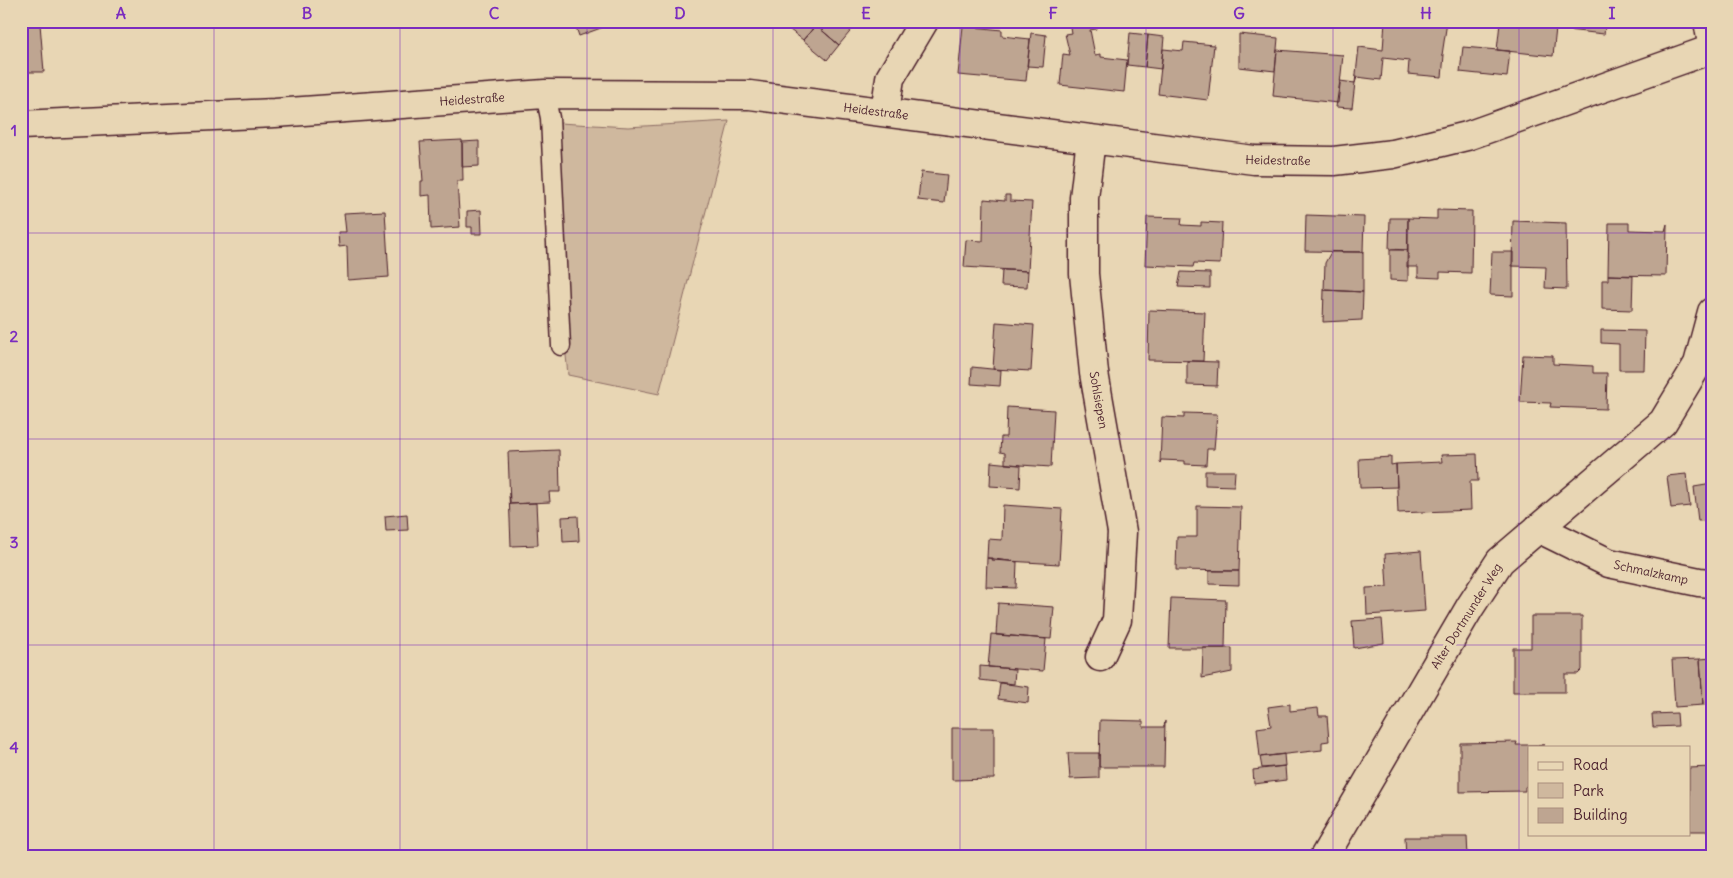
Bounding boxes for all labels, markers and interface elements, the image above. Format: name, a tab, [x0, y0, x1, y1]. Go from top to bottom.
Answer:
text: A	[116, 3, 126, 23]
text: B	[302, 3, 313, 23]
text: C	[489, 3, 500, 23]
text: D	[674, 3, 686, 23]
text: E	[861, 3, 871, 23]
text: F	[1048, 3, 1058, 23]
text: G	[1233, 3, 1245, 23]
text: H	[1420, 3, 1432, 23]
text: I	[1609, 3, 1616, 23]
street label: Heidestraße	[439, 89, 505, 109]
street label: Heidestraße	[843, 100, 909, 122]
text: 1	[11, 120, 17, 140]
street label: Heidestraße	[1245, 152, 1311, 168]
text: 2	[10, 326, 19, 346]
street label: Sohlsiepen	[1087, 370, 1111, 430]
text: 3	[9, 532, 19, 552]
street label: Schmalzkamp	[1612, 557, 1690, 587]
street label: Alter Dortmunder Weg	[1427, 560, 1505, 672]
text: 4	[9, 737, 19, 757]
legend	[1528, 746, 1690, 836]
text: Road	[1573, 755, 1608, 774]
text: Park	[1573, 781, 1604, 800]
text: Building	[1573, 805, 1628, 824]

